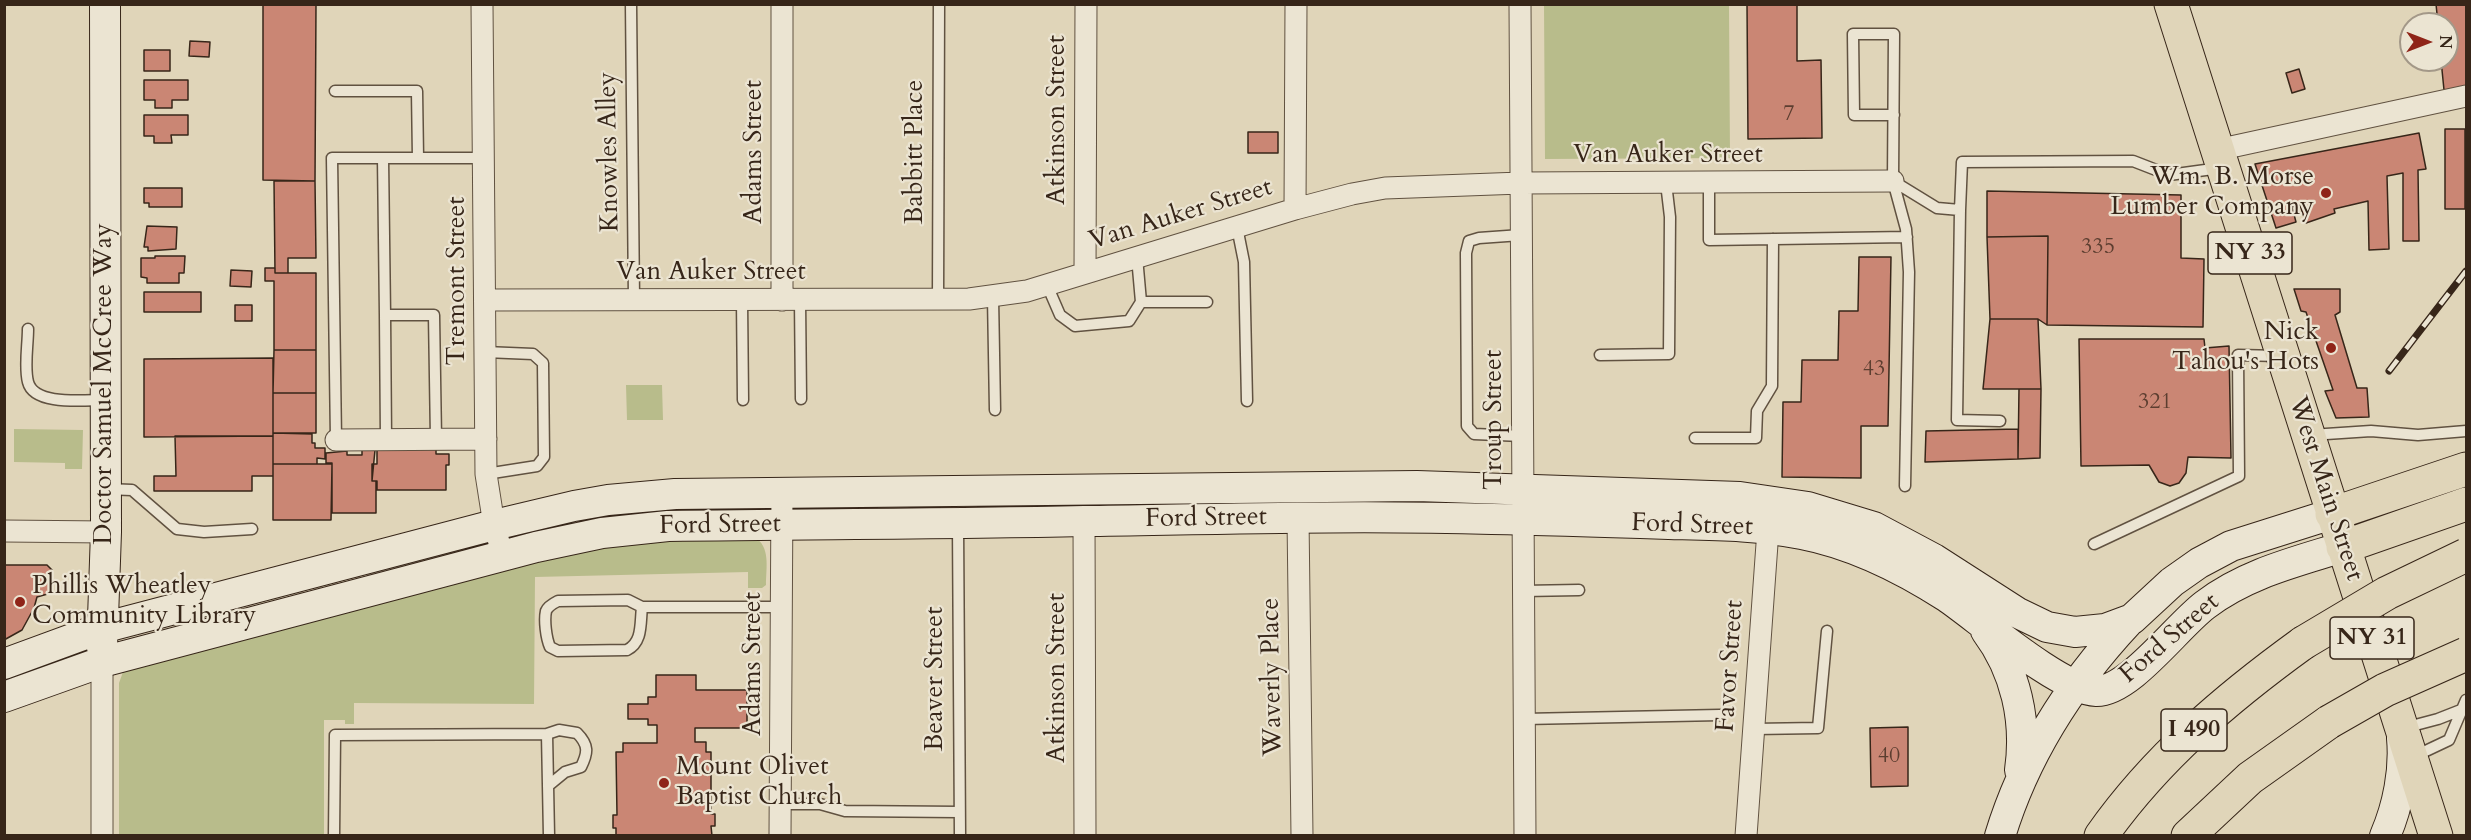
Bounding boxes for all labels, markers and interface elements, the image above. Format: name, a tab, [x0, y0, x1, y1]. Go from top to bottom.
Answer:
north arrow	[2399, 12, 2459, 72]
street label: Atkinson Street	[1042, 35, 1074, 205]
text: N	[2434, 35, 2456, 49]
street label: Knowles Alley	[593, 72, 627, 232]
street label: Adams Street	[739, 80, 771, 224]
street label: Babbitt Place	[900, 80, 932, 224]
house number: 7	[1783, 102, 1795, 128]
street label: Van Auker Street	[1573, 140, 1763, 172]
place label: Wm. B. Morse Lumber Company	[2110, 162, 2314, 224]
street label: Van Auker Street	[1086, 172, 1276, 258]
marker: Wm. B. Morse Lumber Company	[2319, 186, 2333, 200]
street label: Tremont Street	[442, 197, 474, 365]
street label: Doctor Samuel McCree Way	[89, 223, 121, 545]
road number: NY 33	[2208, 232, 2292, 274]
house number: 335	[2081, 235, 2115, 261]
street label: Van Auker Street	[616, 257, 806, 289]
place label: Nick Tahou's Hots	[2172, 317, 2319, 378]
marker: Nick Tahou's Hots	[2324, 341, 2338, 355]
street label: Troup Street	[1479, 350, 1511, 490]
house number: 43	[1863, 357, 1885, 383]
house number: 321	[2138, 390, 2172, 416]
street label: West Main Street	[2281, 393, 2369, 585]
street label: Ford Street	[1145, 502, 1267, 536]
street label: Ford Street	[1631, 508, 1753, 544]
street label: Ford Street	[659, 509, 781, 543]
place label: Phillis Wheatley Community Library	[32, 571, 256, 632]
street label: Ford Street	[2114, 587, 2226, 691]
street label: Adams Street	[738, 592, 770, 736]
street label: Atkinson Street	[1042, 593, 1074, 763]
marker: Phillis Wheatley Community Library	[13, 595, 27, 609]
street label: Waverly Place	[1256, 597, 1290, 757]
street label: Favor Street	[1711, 599, 1751, 733]
street label: Beaver Street	[920, 607, 952, 751]
road number: NY 31	[2330, 617, 2414, 659]
road number: I 490	[2161, 709, 2227, 751]
house number: 40	[1878, 744, 1900, 770]
place label: Mount Olivet Baptist Church	[676, 752, 842, 814]
marker: Mount Olivet Baptist Church	[657, 776, 671, 790]

